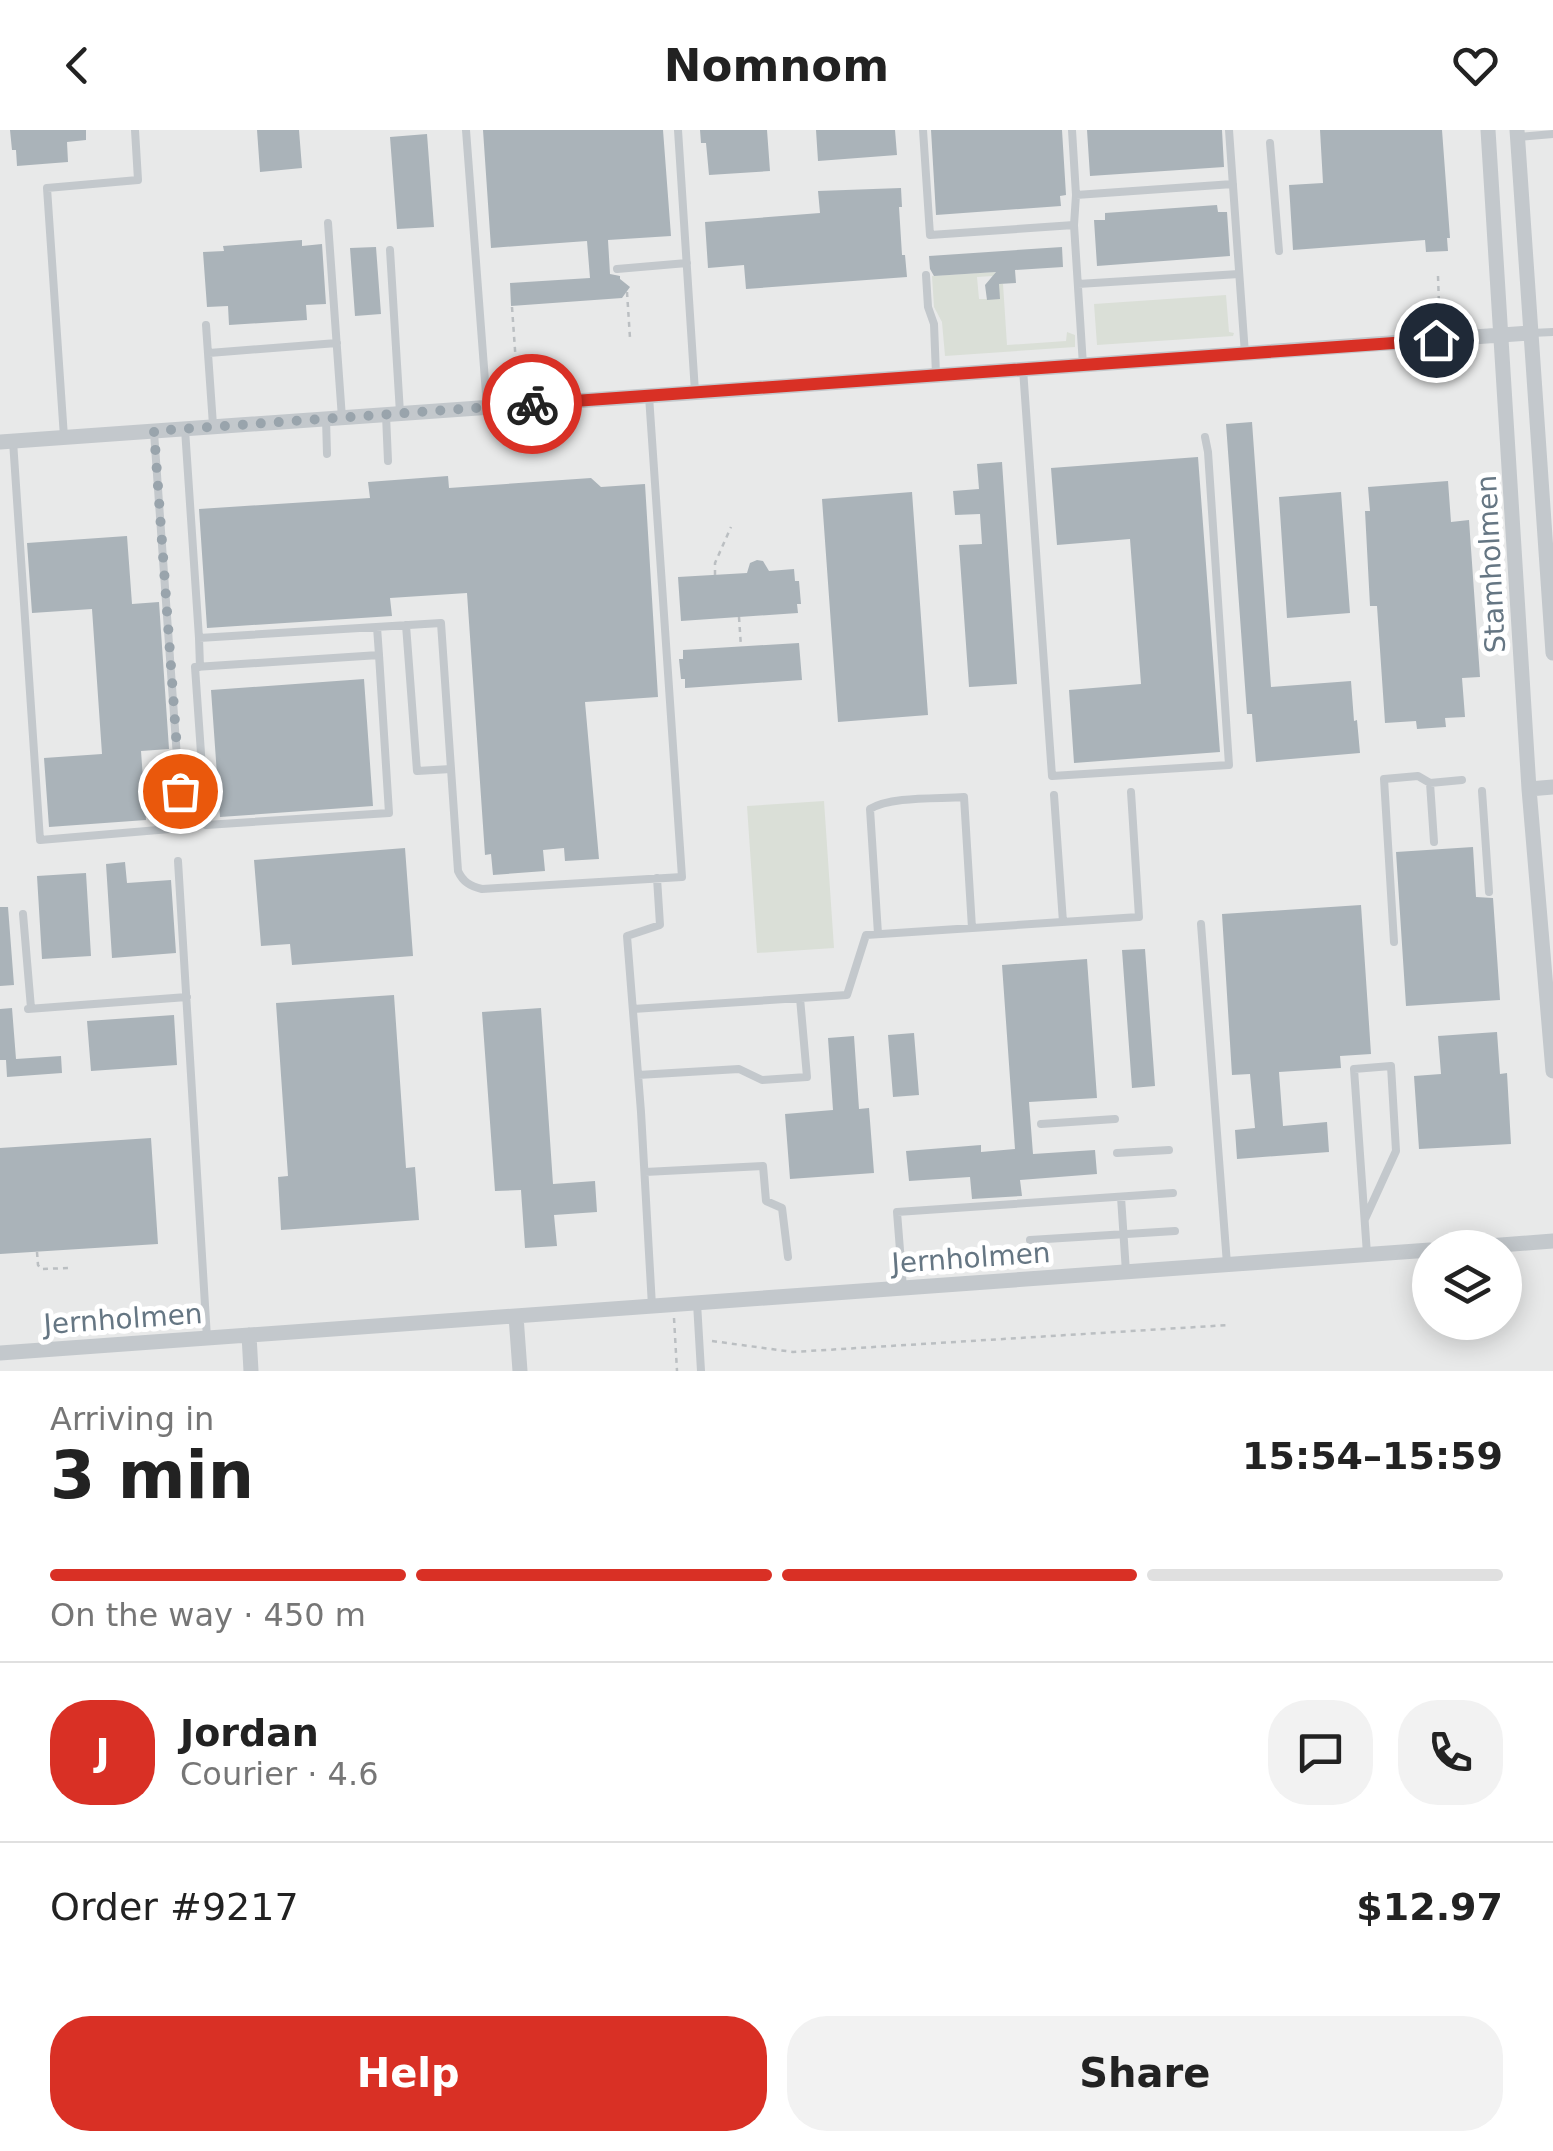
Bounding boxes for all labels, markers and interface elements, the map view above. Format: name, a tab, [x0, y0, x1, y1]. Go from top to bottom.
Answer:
icon: back	[50, 38, 105, 93]
icon: heart	[1448, 38, 1503, 93]
text: Nomnom	[664, 39, 889, 92]
pin	[1394, 298, 1479, 383]
icon: home	[1409, 313, 1464, 368]
courier	[482, 354, 582, 454]
icon: bike	[505, 377, 560, 432]
street label: Stamholmen	[1470, 474, 1512, 654]
pin	[138, 749, 223, 834]
icon: bag	[153, 764, 208, 819]
map controls	[1412, 1230, 1522, 1340]
button: layers	[1412, 1230, 1522, 1340]
street label: Jernholmen	[888, 1236, 1052, 1280]
street label: Jernholmen	[40, 1297, 204, 1341]
text: Arriving in	[50, 1400, 214, 1438]
text: 15:54–15:59	[1242, 1434, 1503, 1478]
text: 3 min	[50, 1438, 254, 1513]
text: On the way · 450 m	[50, 1596, 366, 1634]
button: chat	[1268, 1700, 1373, 1805]
button: phone	[1398, 1700, 1503, 1805]
text: Jordan	[180, 1711, 319, 1755]
text: J	[95, 1730, 110, 1774]
text: Courier · 4.6	[180, 1755, 379, 1793]
text: Order #9217	[50, 1885, 299, 1929]
text: $12.97	[1356, 1885, 1503, 1929]
button: Help	[50, 2016, 767, 2131]
button: Share	[787, 2016, 1503, 2131]

